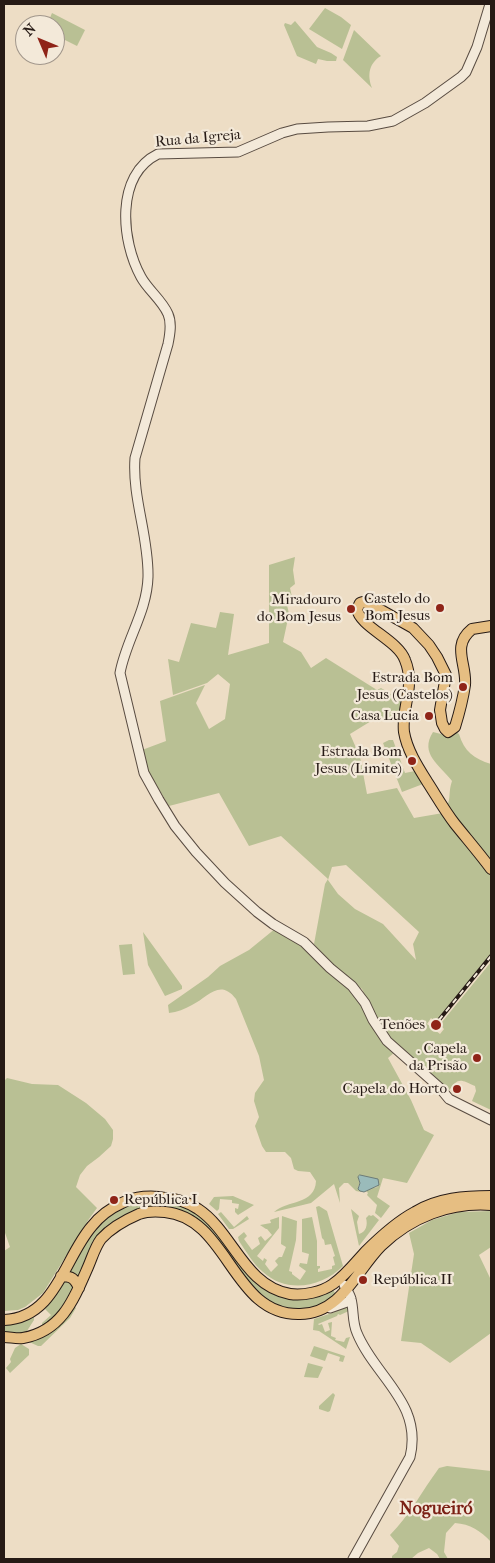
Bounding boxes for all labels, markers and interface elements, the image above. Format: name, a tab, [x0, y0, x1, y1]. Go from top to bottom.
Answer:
north arrow	[15, 15, 65, 65]
text: N	[20, 20, 40, 40]
street label: Rua da Igreja	[154, 126, 242, 152]
place label: Castelo do Bom Jesus	[364, 590, 430, 625]
place label: Miradouro do Bom Jesus	[257, 591, 341, 626]
marker: Castelo do Bom Jesus	[434, 602, 446, 614]
marker: Miradouro do Bom Jesus	[345, 603, 357, 615]
place label: Estrada Bom Jesus (Castelos)	[357, 669, 453, 704]
marker: Estrada Bom Jesus (Castelos)	[457, 681, 469, 693]
place label: Casa Lucia	[351, 707, 419, 725]
marker: Casa Lucia	[423, 710, 435, 722]
place label: Estrada Bom Jesus (Limite)	[315, 743, 402, 778]
marker: Estrada Bom Jesus (Limite)	[406, 755, 418, 767]
place label: Tenões	[380, 1016, 425, 1034]
marker: Tenões	[429, 1018, 443, 1032]
place label: . Capela da Prisão	[409, 1040, 467, 1075]
marker: . Capela da Prisão	[471, 1052, 483, 1064]
place label: Capela do Horto	[343, 1080, 447, 1098]
marker: Capela do Horto	[451, 1083, 463, 1095]
place label: República I	[124, 1191, 197, 1209]
marker: República I	[108, 1194, 120, 1206]
place label: República II	[373, 1271, 452, 1289]
marker: República II	[357, 1274, 369, 1286]
district label: Nogueiró	[399, 1499, 473, 1521]

